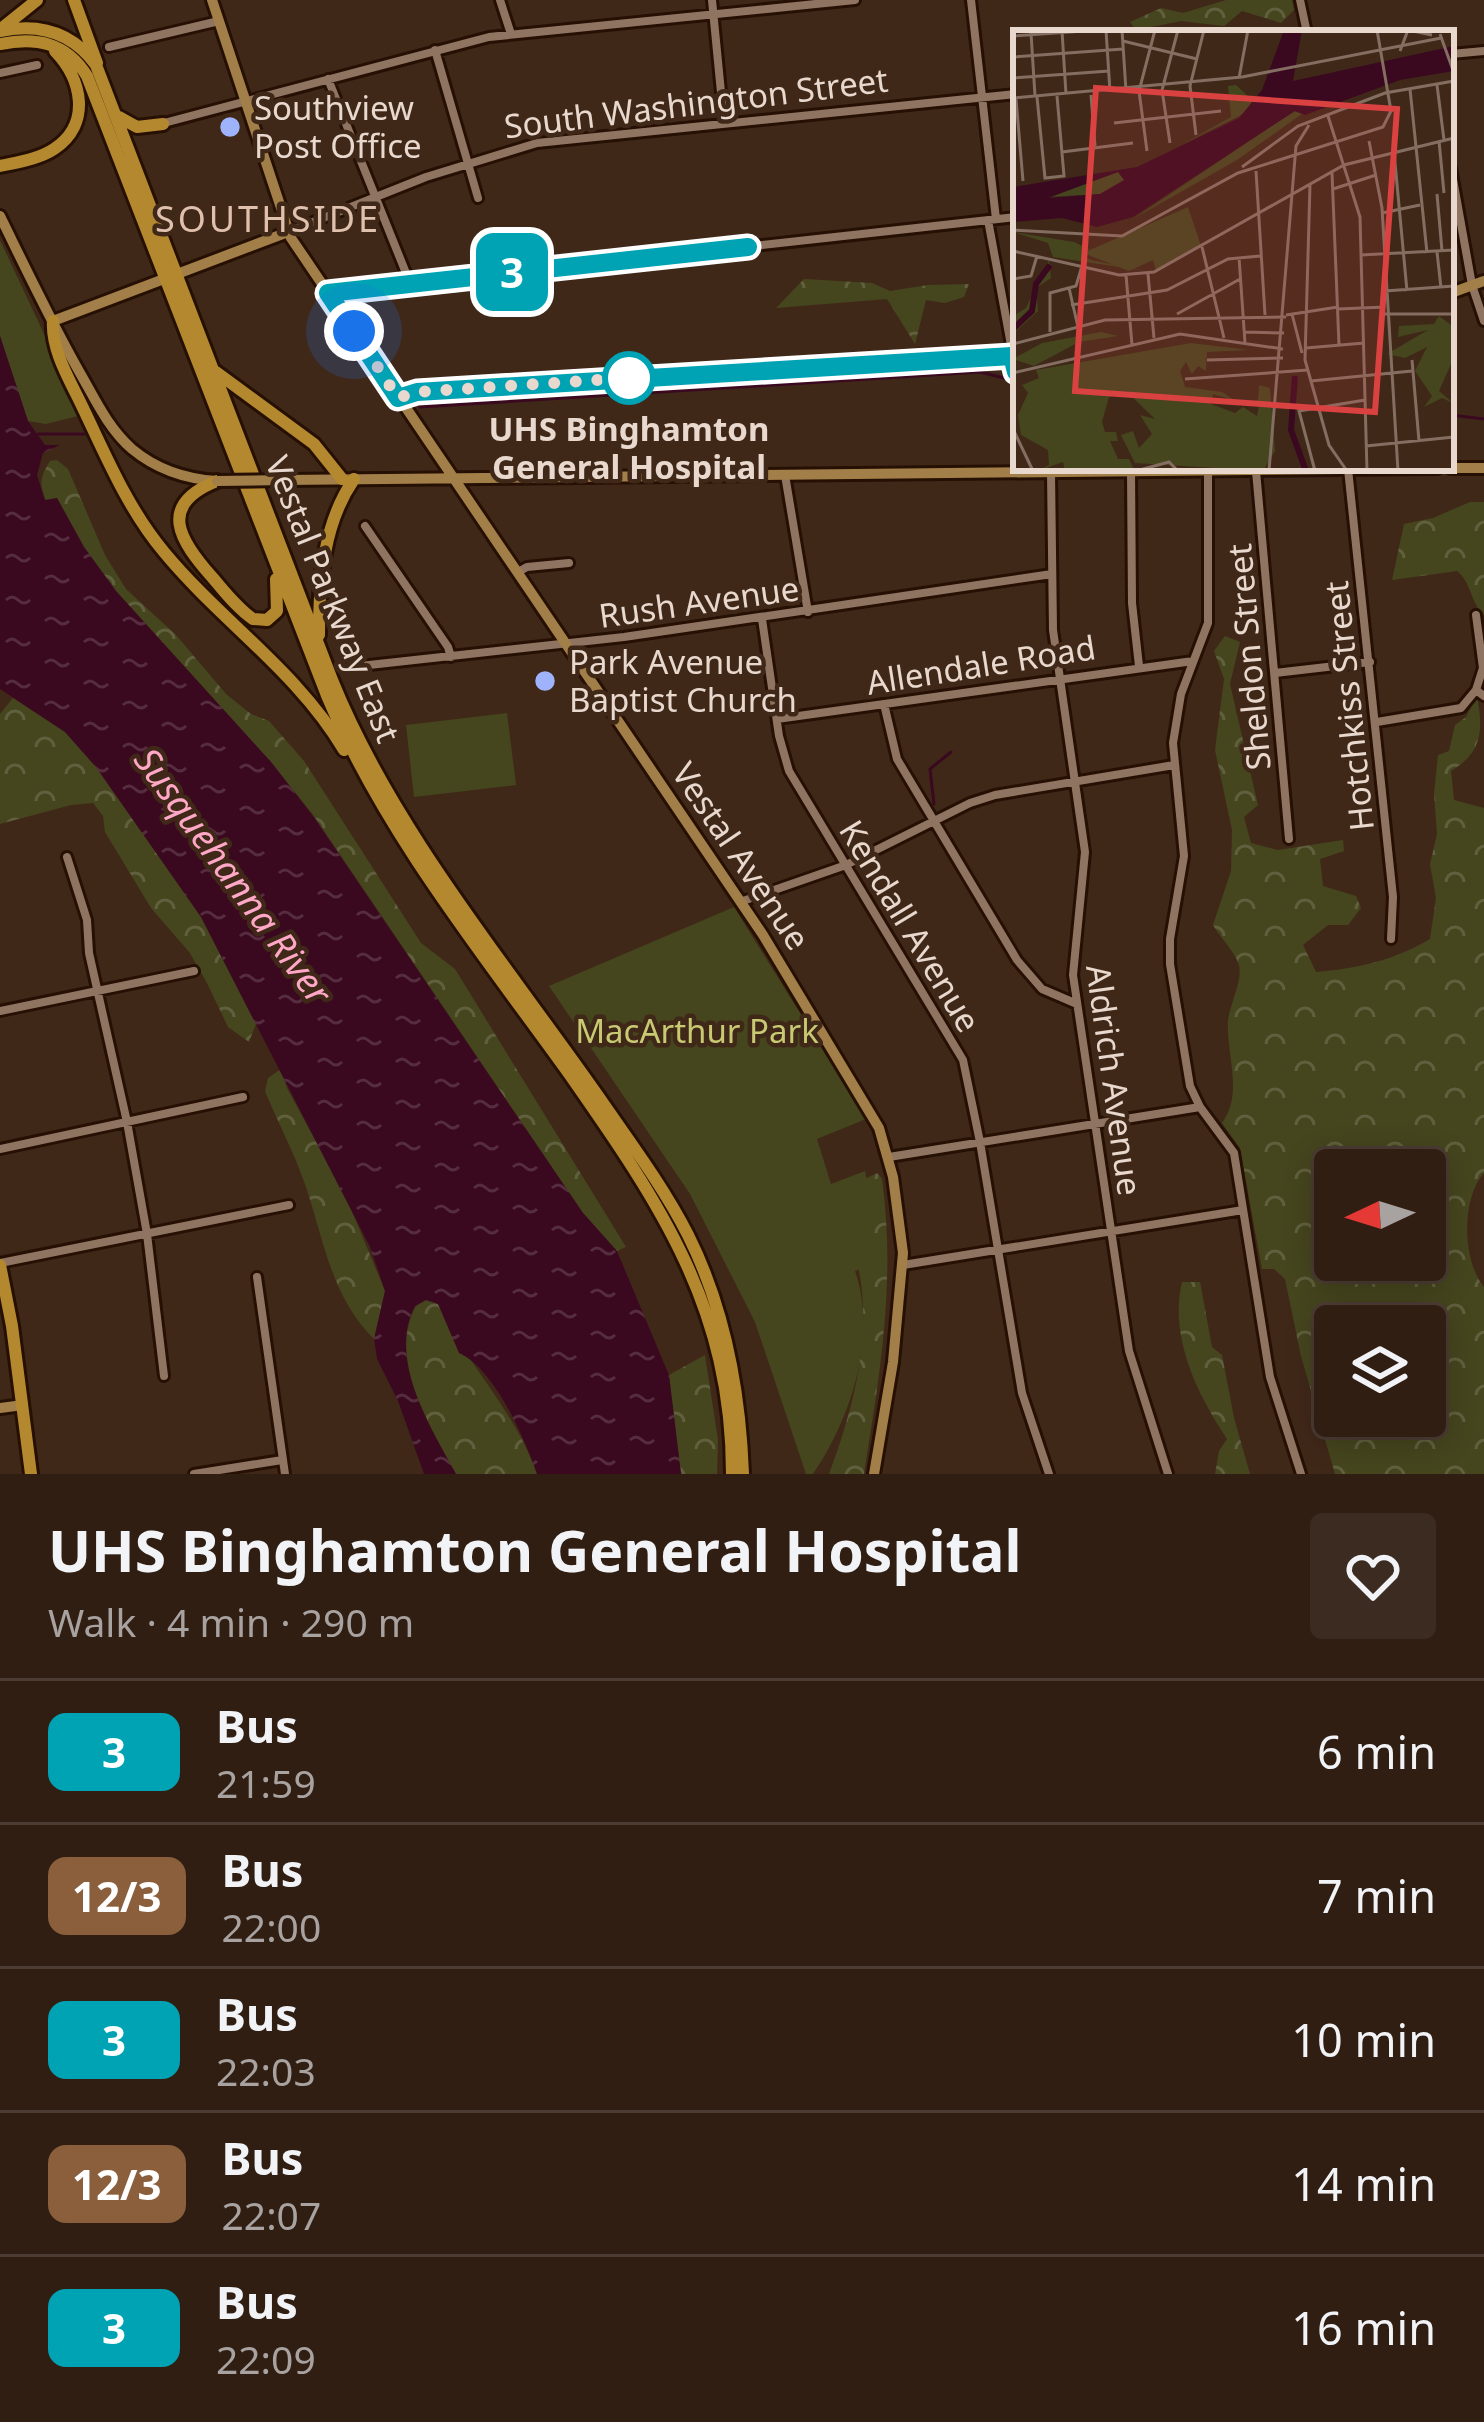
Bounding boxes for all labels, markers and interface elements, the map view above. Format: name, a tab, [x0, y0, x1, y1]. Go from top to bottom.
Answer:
inset map	[1013, 30, 1454, 471]
street label: South Washington Street	[501, 57, 890, 148]
place label: Southview Post Office	[254, 85, 422, 168]
marker: Southview Post Office	[217, 114, 243, 140]
district label: SOUTHSIDE	[155, 194, 381, 243]
line badge: 3	[473, 233, 551, 311]
text: 3	[500, 243, 524, 300]
your location	[324, 301, 384, 361]
marker: UHS Binghamton General Hospital	[604, 353, 654, 403]
place label: UHS Binghamton General Hospital	[489, 406, 769, 489]
street label: Vestal Parkway East	[255, 449, 412, 749]
street label: Sheldon Street	[1216, 542, 1281, 772]
street label: Rush Avenue	[596, 565, 802, 638]
street label: Hotchkiss Street	[1313, 579, 1384, 833]
street label: Allendale Road	[863, 624, 1098, 705]
place label: Park Avenue Baptist Church	[569, 639, 797, 722]
marker: Park Avenue Baptist Church	[532, 668, 558, 694]
water label: Susquehanna River	[124, 738, 344, 1015]
street label: Vestal Avenue	[662, 753, 821, 958]
street label: Kendall Avenue	[829, 811, 991, 1040]
street label: Aldrich Avenue	[1076, 962, 1153, 1198]
park label: MacArthur Park	[575, 1008, 819, 1053]
north arrow	[1314, 1149, 1446, 1281]
map controls	[1314, 1149, 1446, 1437]
button: layers	[1314, 1305, 1446, 1437]
text: UHS Binghamton General Hospital	[48, 1511, 1021, 1589]
button: heart	[1310, 1513, 1436, 1639]
text: Walk · 4 min · 290 m	[48, 1595, 414, 1648]
text: Bus	[216, 1695, 298, 1756]
text: 6 min	[1317, 1721, 1436, 1782]
text: 3	[102, 1723, 126, 1780]
text: 21:59	[216, 1756, 316, 1809]
text: Bus	[222, 1839, 303, 1900]
text: 7 min	[1317, 1865, 1436, 1926]
text: 12/3	[72, 1867, 162, 1924]
text: 22:00	[222, 1900, 321, 1953]
text: Bus	[216, 1983, 298, 2044]
text: 10 min	[1291, 2009, 1436, 2070]
text: 3	[102, 2011, 126, 2068]
text: 22:03	[216, 2044, 316, 2097]
text: Bus	[222, 2127, 303, 2188]
text: 14 min	[1291, 2153, 1436, 2214]
text: 12/3	[72, 2155, 162, 2212]
text: 22:07	[222, 2188, 321, 2241]
text: Bus	[216, 2271, 298, 2332]
text: 16 min	[1291, 2297, 1436, 2358]
text: 3	[102, 2299, 126, 2356]
text: 22:09	[216, 2332, 316, 2385]

